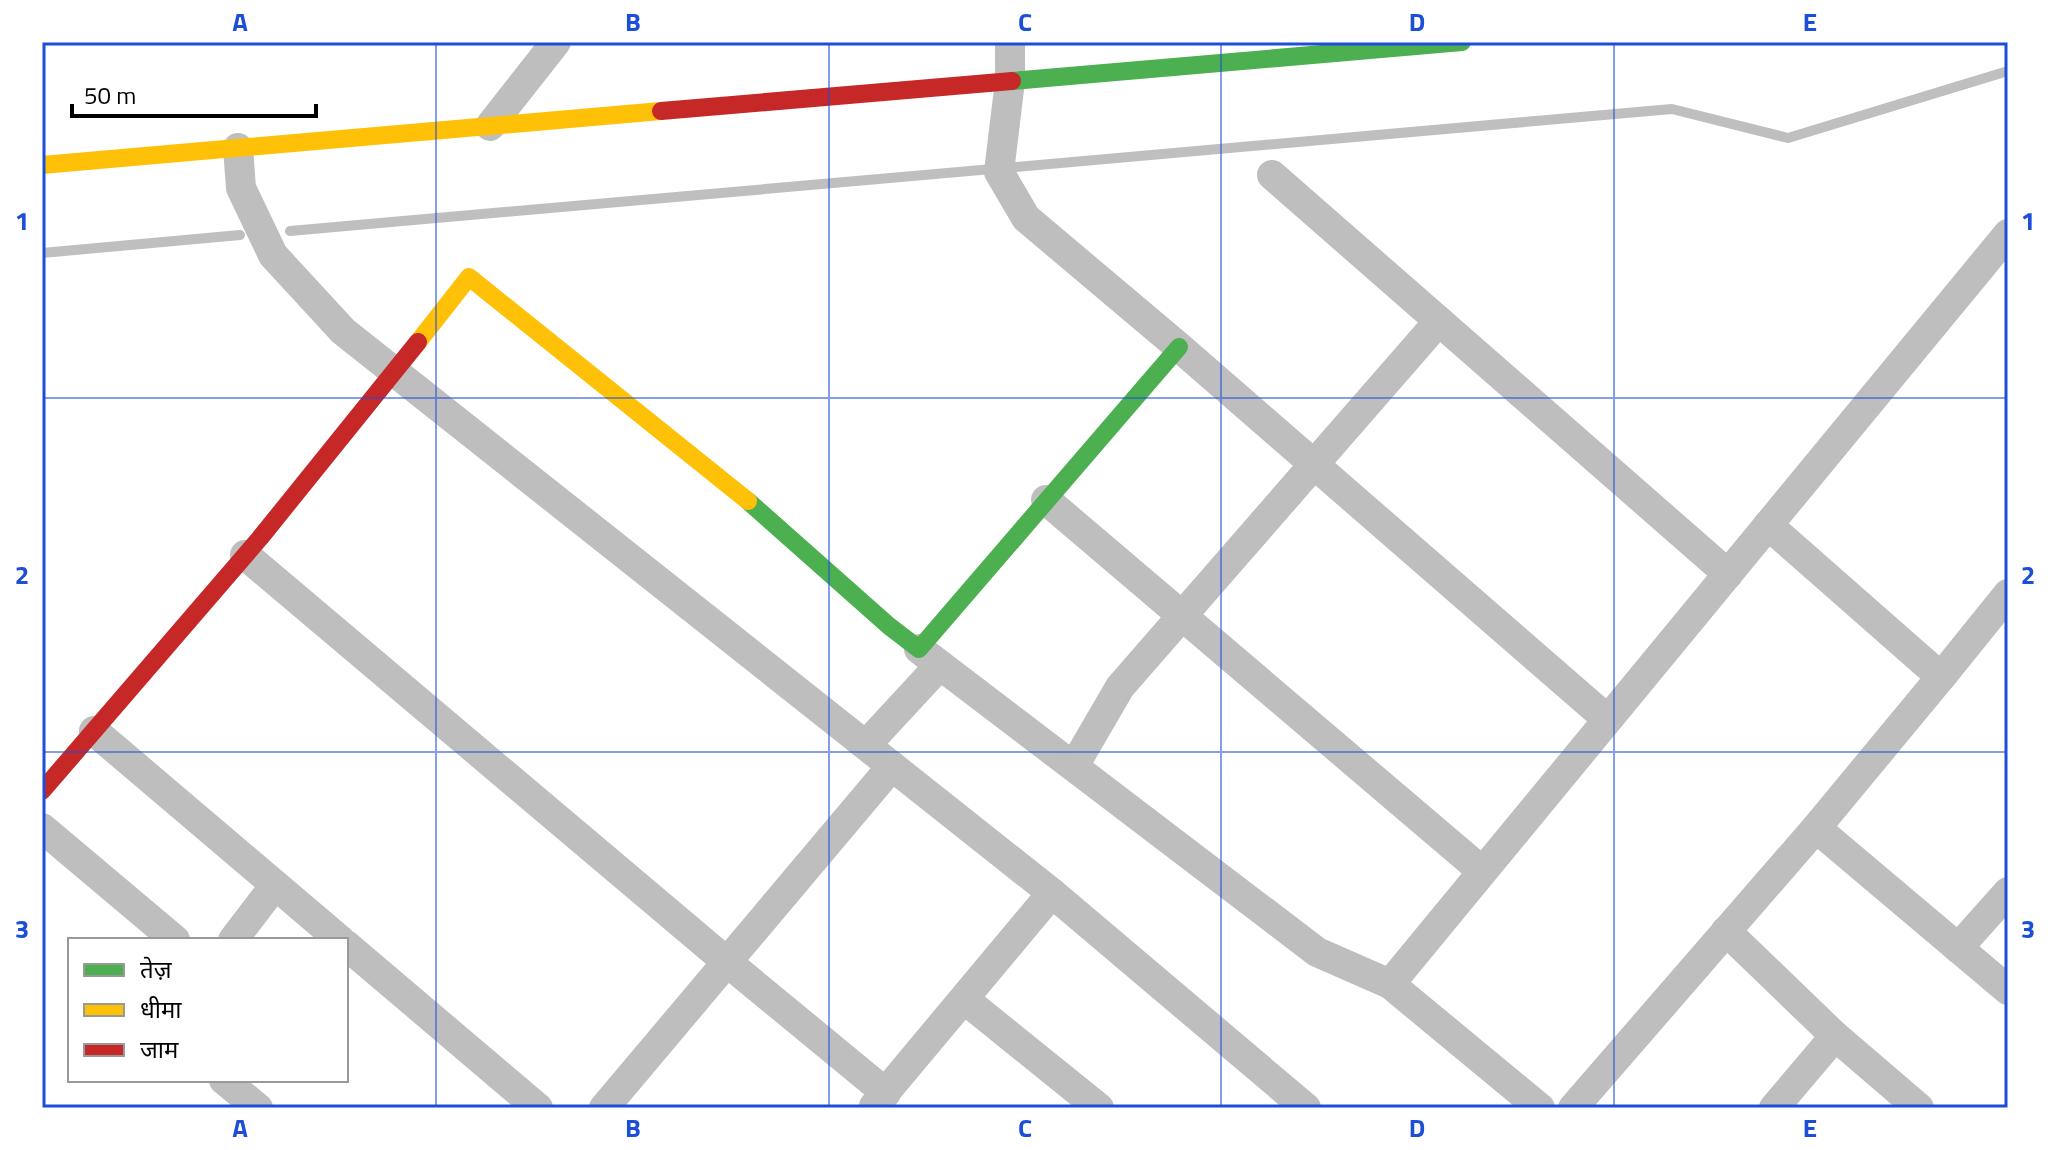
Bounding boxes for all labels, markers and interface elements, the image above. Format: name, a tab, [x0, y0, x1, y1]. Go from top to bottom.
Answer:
text: A	[232, 2, 248, 41]
text: B	[625, 2, 641, 41]
text: C	[1018, 2, 1032, 41]
text: D	[1409, 2, 1425, 41]
text: E	[1803, 2, 1817, 41]
scale bar	[72, 68, 316, 118]
text: 50 m	[84, 77, 136, 113]
text: 1	[15, 201, 29, 240]
text: 1	[2021, 201, 2035, 240]
text: 2	[15, 555, 29, 594]
text: 2	[2021, 555, 2035, 594]
text: 3	[15, 909, 29, 948]
text: 3	[2021, 909, 2035, 948]
legend	[68, 938, 348, 1082]
text: तेज़	[140, 951, 173, 987]
text: धीमा	[140, 991, 182, 1027]
text: जाम	[140, 1031, 179, 1067]
text: A	[232, 1108, 248, 1147]
text: B	[625, 1108, 641, 1147]
text: C	[1018, 1108, 1032, 1147]
text: D	[1409, 1108, 1425, 1147]
text: E	[1803, 1108, 1817, 1147]

